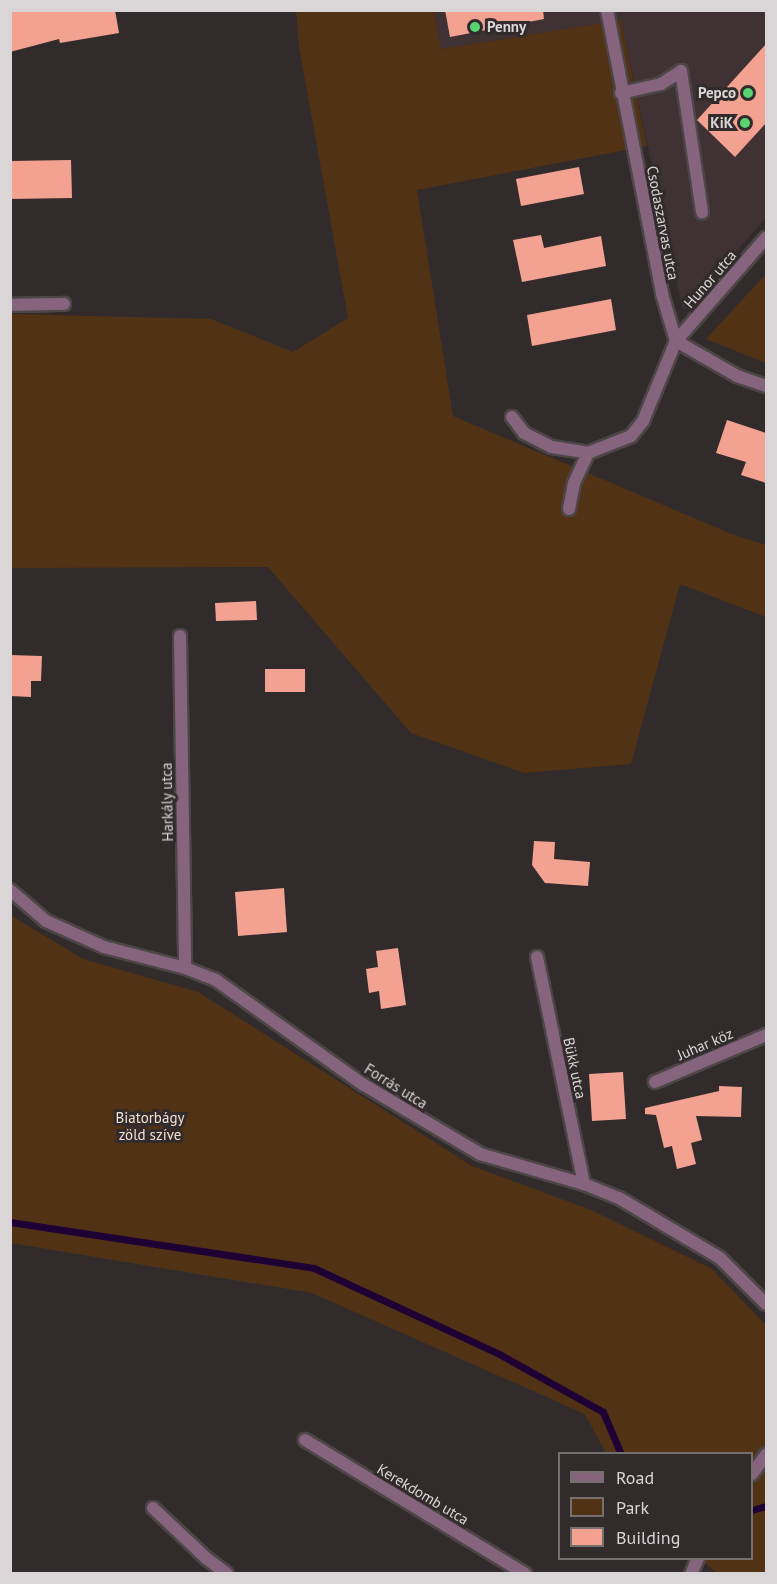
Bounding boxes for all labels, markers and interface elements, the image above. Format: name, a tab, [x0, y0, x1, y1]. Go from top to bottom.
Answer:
place label: Penny	[487, 18, 526, 36]
marker: Penny	[468, 20, 482, 34]
place label: Pepco	[698, 84, 736, 102]
marker: Pepco	[741, 86, 755, 100]
place label: KiK	[710, 114, 733, 132]
marker: KiK	[738, 116, 752, 130]
street label: Csodaszarvas utca	[643, 164, 683, 282]
street label: Hunor utca	[680, 246, 740, 312]
street label: Harkály utca	[157, 762, 177, 842]
street label: Juhar köz	[674, 1024, 736, 1064]
street label: Bükk utca	[560, 1036, 590, 1100]
street label: Forrás utca	[361, 1060, 431, 1112]
park label: Biatorbágy zöld szíve	[116, 1108, 184, 1143]
legend	[558, 1452, 753, 1560]
street label: Kerekdomb utca	[374, 1460, 472, 1528]
text: Road	[616, 1466, 654, 1489]
text: Park	[616, 1496, 649, 1519]
text: Building	[616, 1526, 680, 1549]

